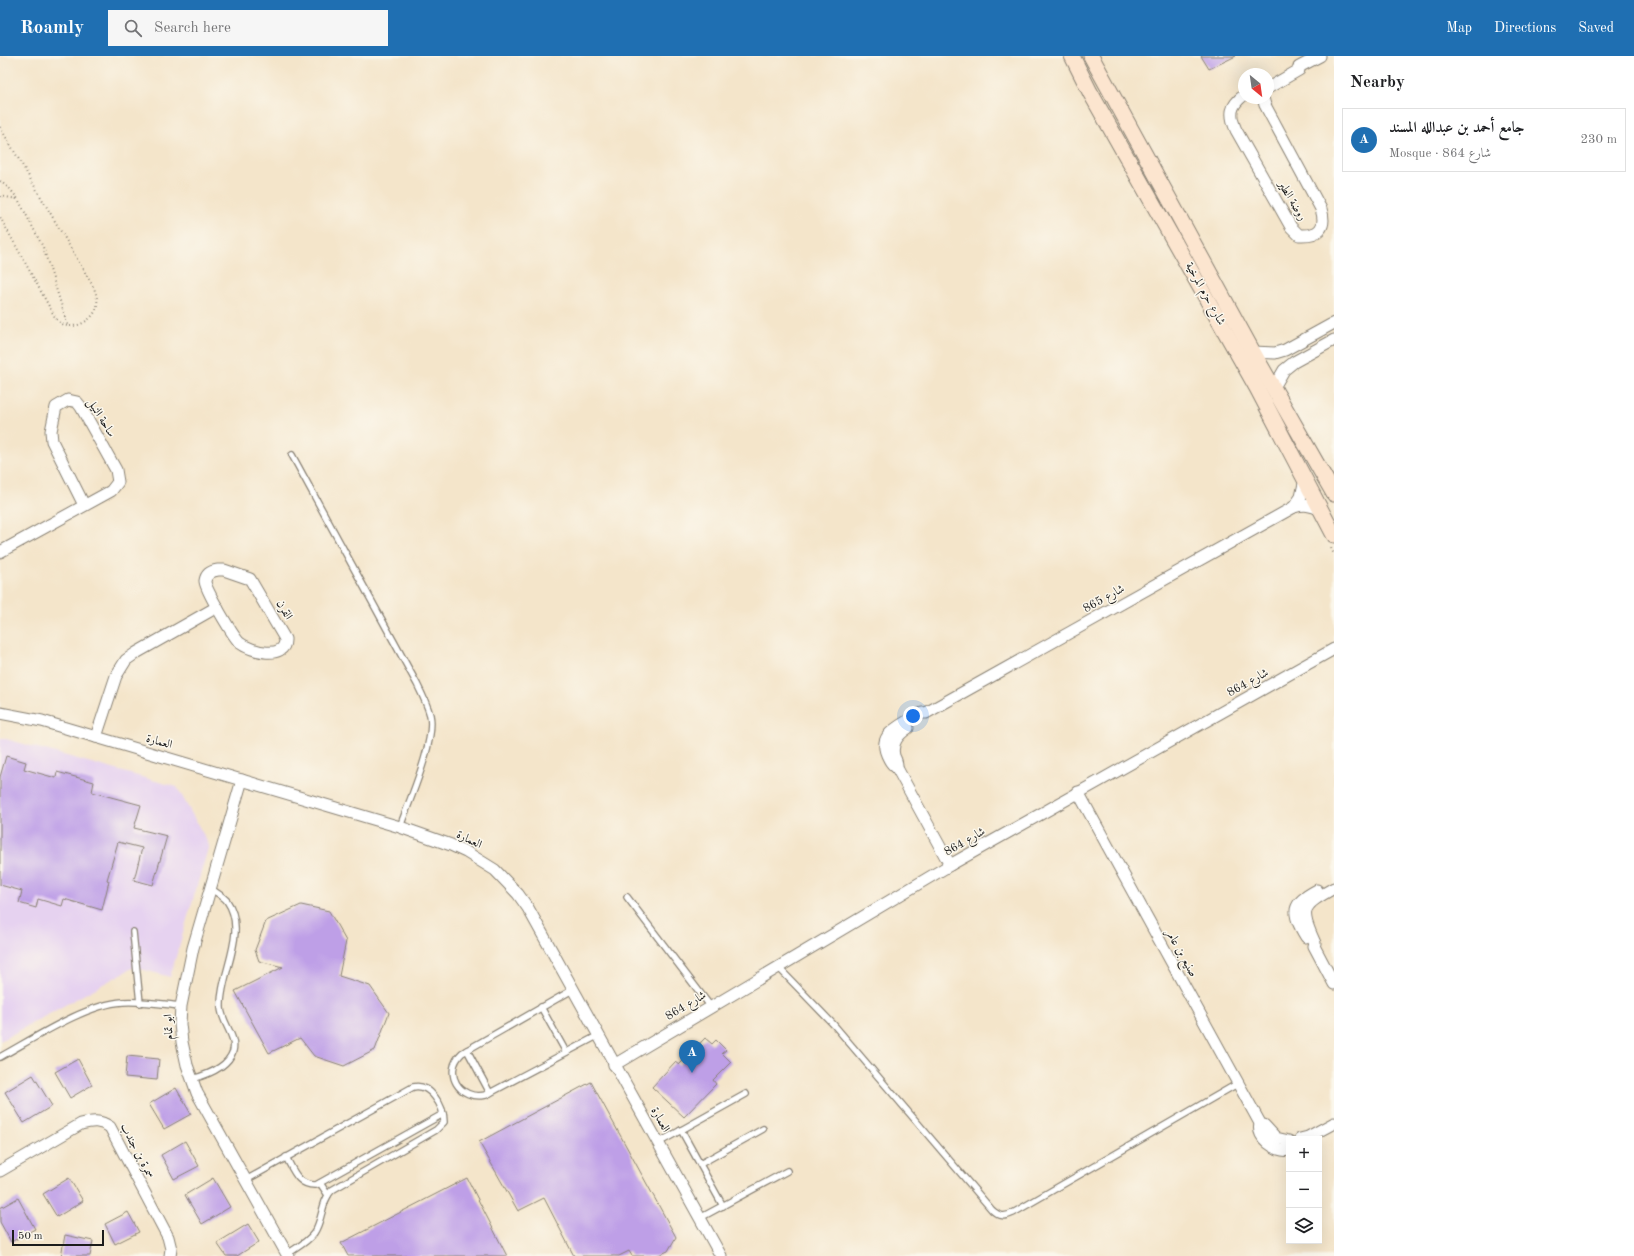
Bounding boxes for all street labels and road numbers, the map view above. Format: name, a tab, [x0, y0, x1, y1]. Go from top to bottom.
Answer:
street label: روضة الطير	[1274, 177, 1309, 224]
street label: شارع حزم المرخية	[1179, 261, 1227, 330]
street label: ساحة النيل	[83, 397, 118, 441]
street label: شارع 865	[1081, 582, 1129, 619]
street label: القرن	[273, 598, 294, 623]
street label: شارع 864	[1225, 667, 1273, 703]
street label: العمارة	[145, 733, 174, 752]
street label: شارع 864	[942, 825, 990, 862]
street label: العمارة	[454, 829, 484, 851]
street label: صنيع بن عامر	[1159, 927, 1199, 981]
street label: شارع 864	[664, 989, 711, 1026]
street label: ابو تمام	[162, 1013, 180, 1040]
street label: العمارة	[648, 1105, 672, 1135]
street label: سمرة بن جندب	[117, 1122, 156, 1181]

